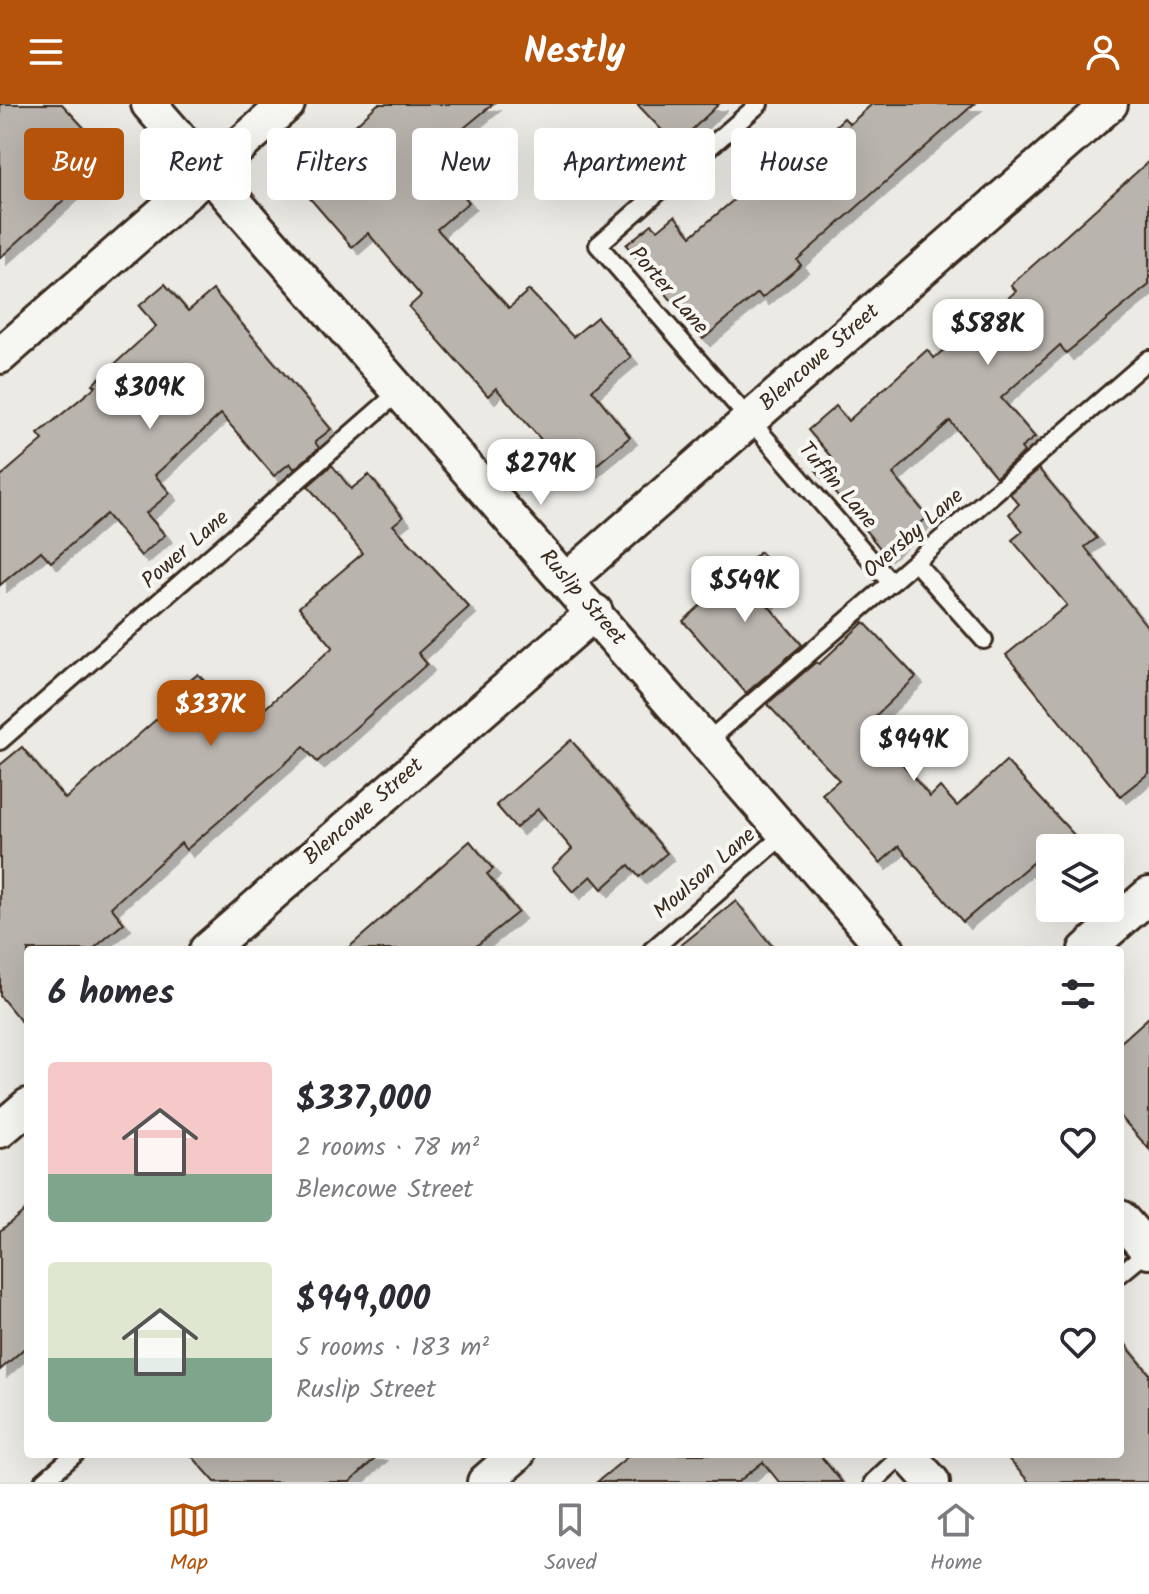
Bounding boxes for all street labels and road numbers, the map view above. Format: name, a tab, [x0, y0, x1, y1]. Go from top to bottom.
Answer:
street label: Porter Lane	[619, 239, 717, 343]
street label: Blencowe Street	[752, 295, 888, 420]
street label: Tuffin Lane	[789, 434, 885, 538]
street label: Oversby Lane	[856, 480, 972, 588]
street label: Power Lane	[134, 502, 238, 598]
street label: Ruslip Street	[530, 542, 634, 655]
street label: Blencowe Street	[296, 749, 432, 874]
street label: Moulson Lane	[646, 819, 765, 929]

